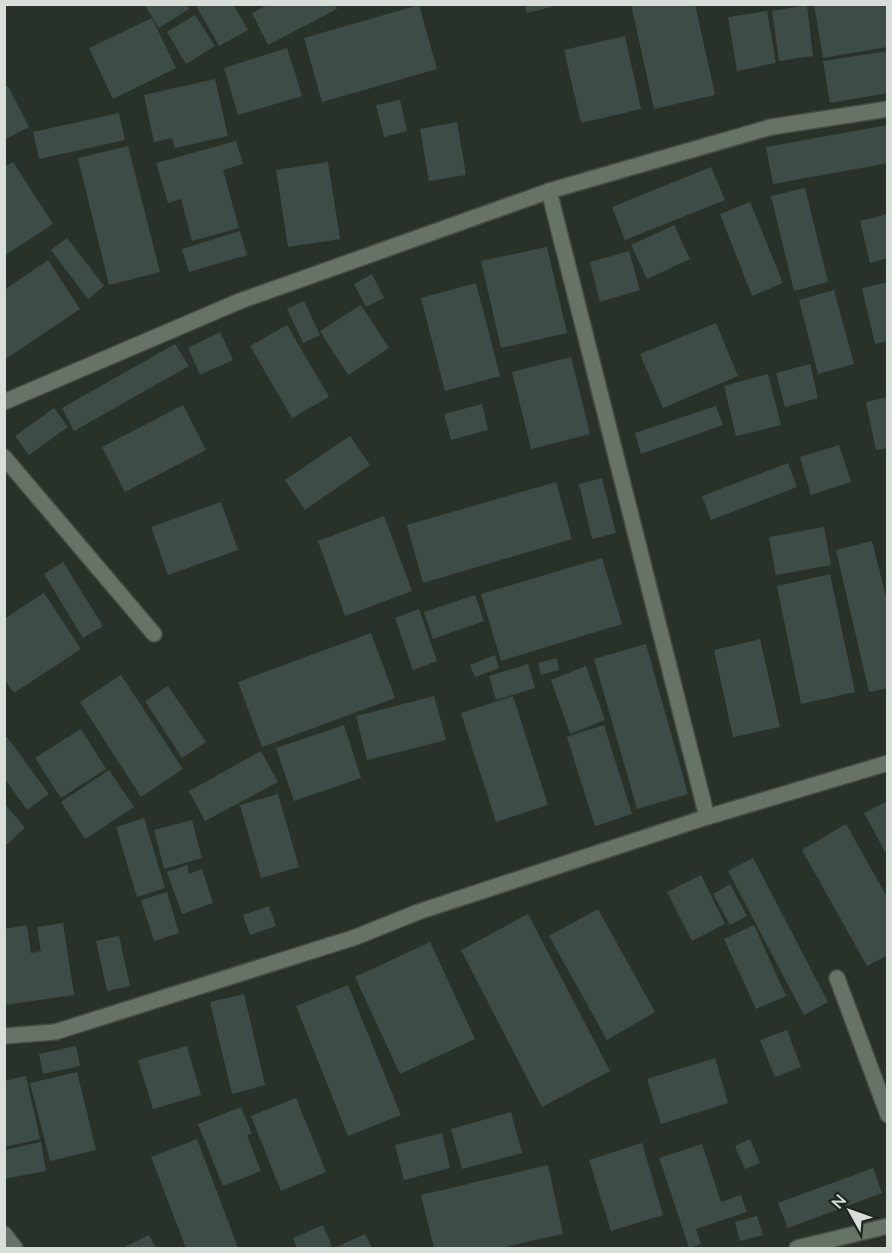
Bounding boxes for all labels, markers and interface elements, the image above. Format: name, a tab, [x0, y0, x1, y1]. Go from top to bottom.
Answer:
north arrow	[820, 1181, 880, 1241]
text: N	[827, 1190, 849, 1212]

